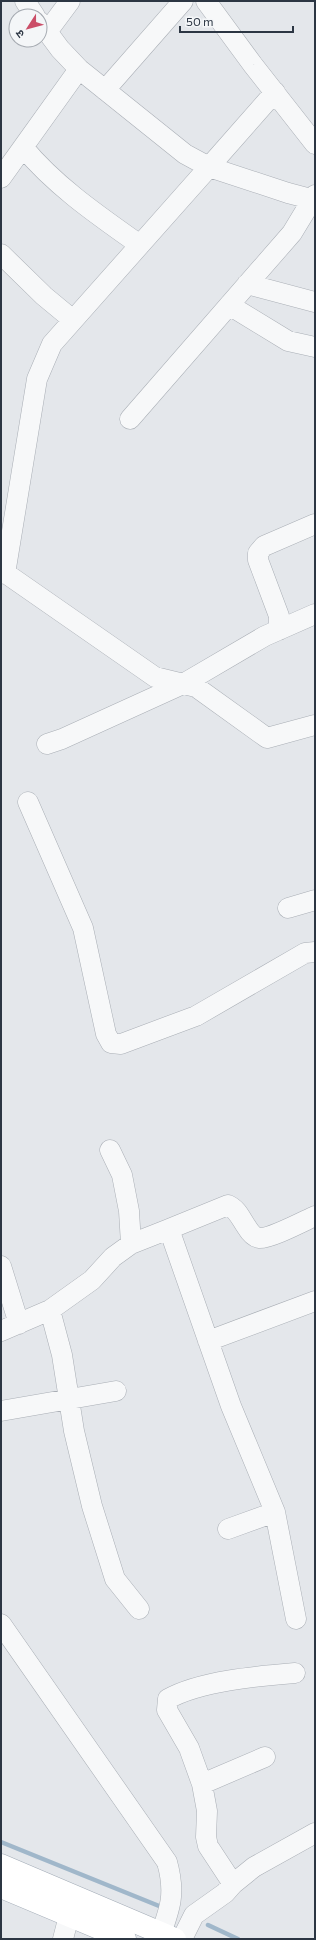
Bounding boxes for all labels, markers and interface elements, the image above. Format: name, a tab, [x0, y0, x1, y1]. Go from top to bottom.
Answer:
north arrow	[8, 8, 48, 48]
scale bar	[180, 8, 293, 34]
text: 50 m	[186, 14, 214, 28]
text: उ	[12, 27, 27, 41]

